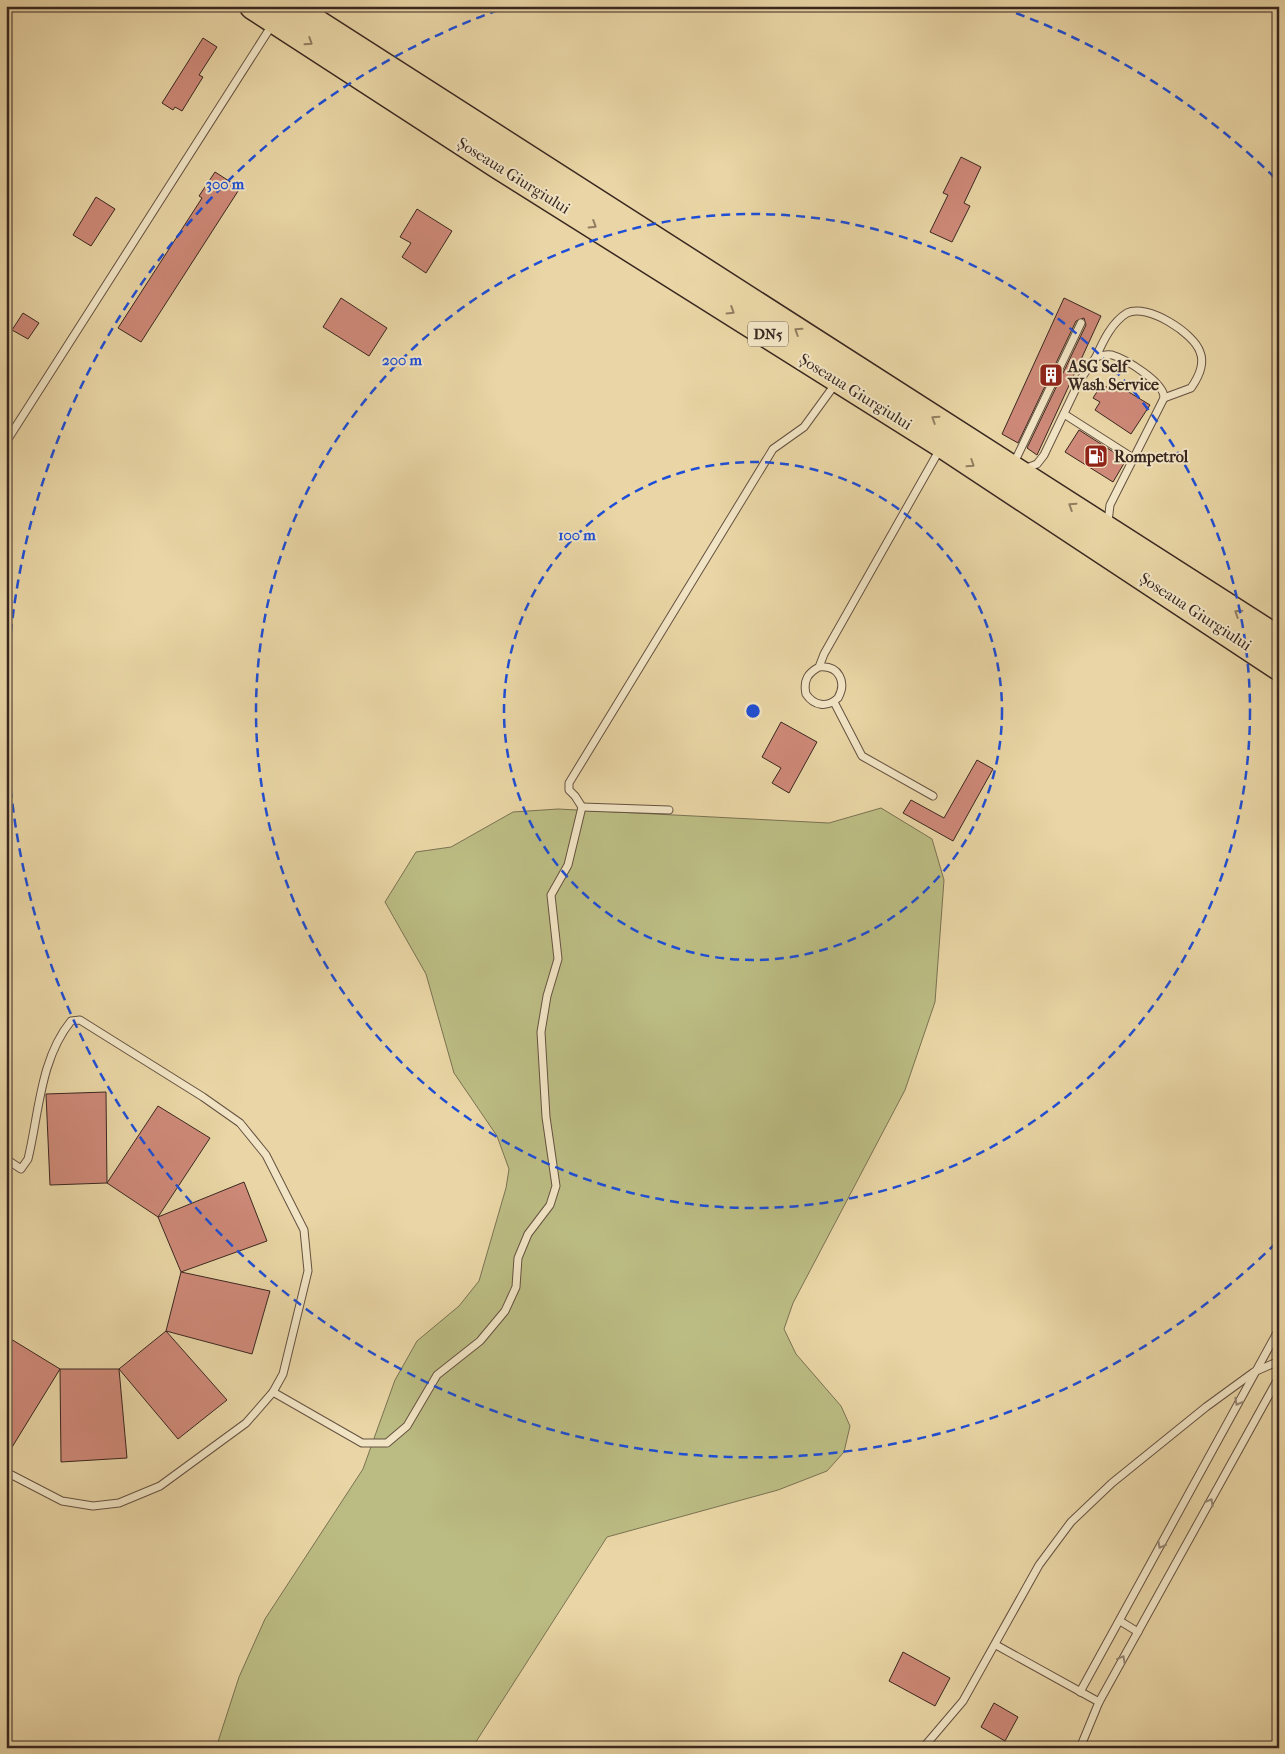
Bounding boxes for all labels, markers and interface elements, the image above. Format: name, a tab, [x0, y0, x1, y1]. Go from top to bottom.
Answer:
one-way arrow	[303, 36, 313, 45]
street label: Șoseaua Giurgiului	[454, 133, 574, 218]
text: 300 m	[206, 175, 245, 193]
one-way arrow	[588, 218, 597, 228]
one-way arrow	[725, 305, 734, 314]
road number: DN5	[748, 322, 788, 346]
one-way arrow	[795, 328, 804, 337]
street label: Șoseaua Giurgiului	[796, 349, 916, 434]
text: 200 m	[382, 351, 422, 369]
place label: ASG Self Wash Service	[1067, 357, 1159, 394]
building icon: ASG Self Wash Service	[1038, 362, 1064, 388]
one-way arrow	[931, 415, 940, 425]
fuel station icon: Rompetrol	[1083, 443, 1109, 469]
place label: Rompetrol	[1114, 447, 1189, 467]
one-way arrow	[965, 458, 975, 467]
one-way arrow	[1068, 503, 1077, 513]
text: 100 m	[558, 526, 596, 544]
street label: Șoseaua Giurgiului	[1136, 568, 1255, 655]
one-way arrow	[1235, 610, 1244, 619]
centre of rings	[744, 702, 762, 720]
one-way arrow	[1234, 1397, 1244, 1406]
one-way arrow	[1203, 1498, 1213, 1507]
one-way arrow	[1157, 1539, 1167, 1548]
one-way arrow	[1116, 1655, 1126, 1664]

